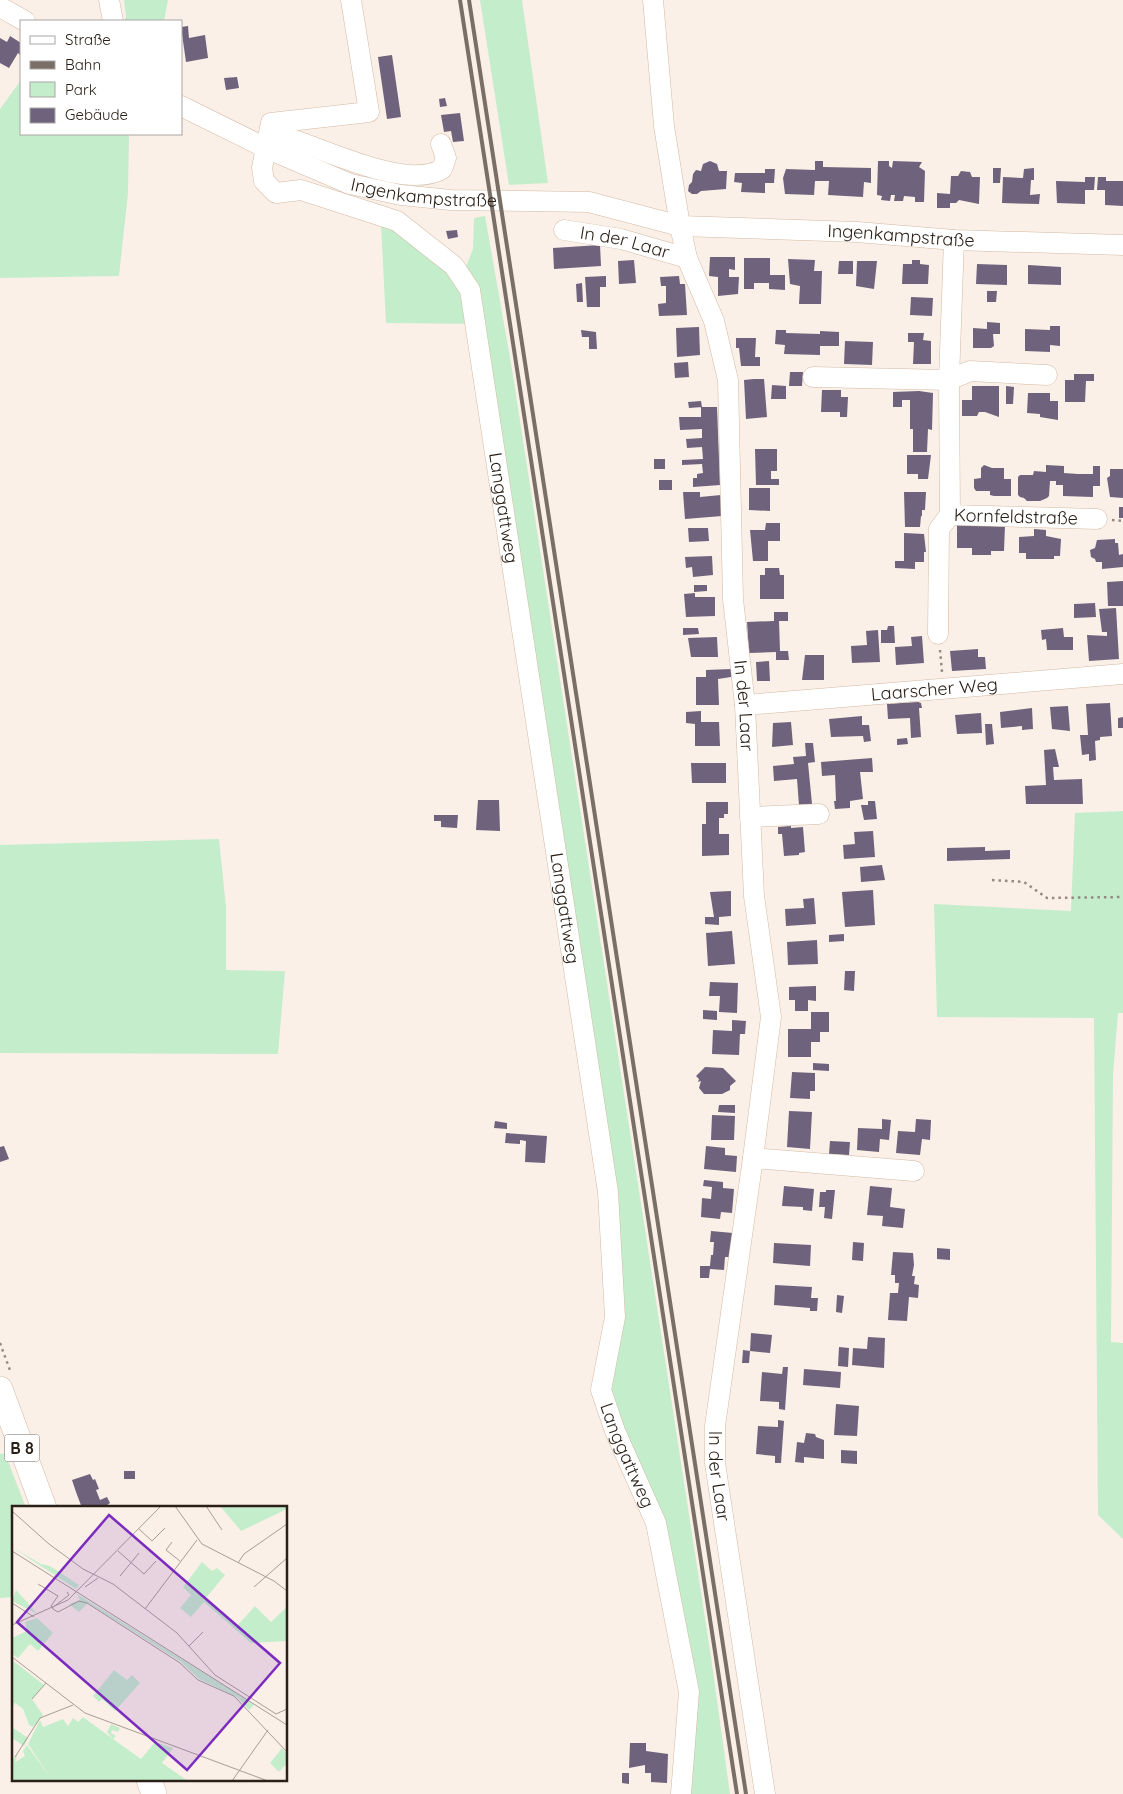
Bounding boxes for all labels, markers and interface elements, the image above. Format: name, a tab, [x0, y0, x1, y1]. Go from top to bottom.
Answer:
legend	[20, 20, 182, 135]
text: Straße	[65, 30, 111, 49]
text: Bahn	[65, 55, 101, 74]
text: Park	[65, 80, 97, 99]
text: Gebäude	[65, 105, 128, 124]
street label: Ingenkampstraße	[349, 172, 497, 212]
street label: Ingenkampstraße	[827, 219, 975, 252]
street label: In der Laar	[578, 221, 672, 263]
street label: Langgattweg	[484, 451, 524, 565]
street label: Kornfeldstraße	[954, 503, 1078, 529]
street label: In der Laar	[729, 659, 759, 752]
street label: Laarscher Weg	[870, 672, 999, 706]
street label: Langgattweg	[545, 851, 585, 965]
street label: Langgattweg	[595, 1400, 660, 1511]
street label: In der Laar	[704, 1431, 736, 1523]
road number: B 8	[5, 1435, 40, 1462]
inset map	[12, 1506, 288, 1782]

